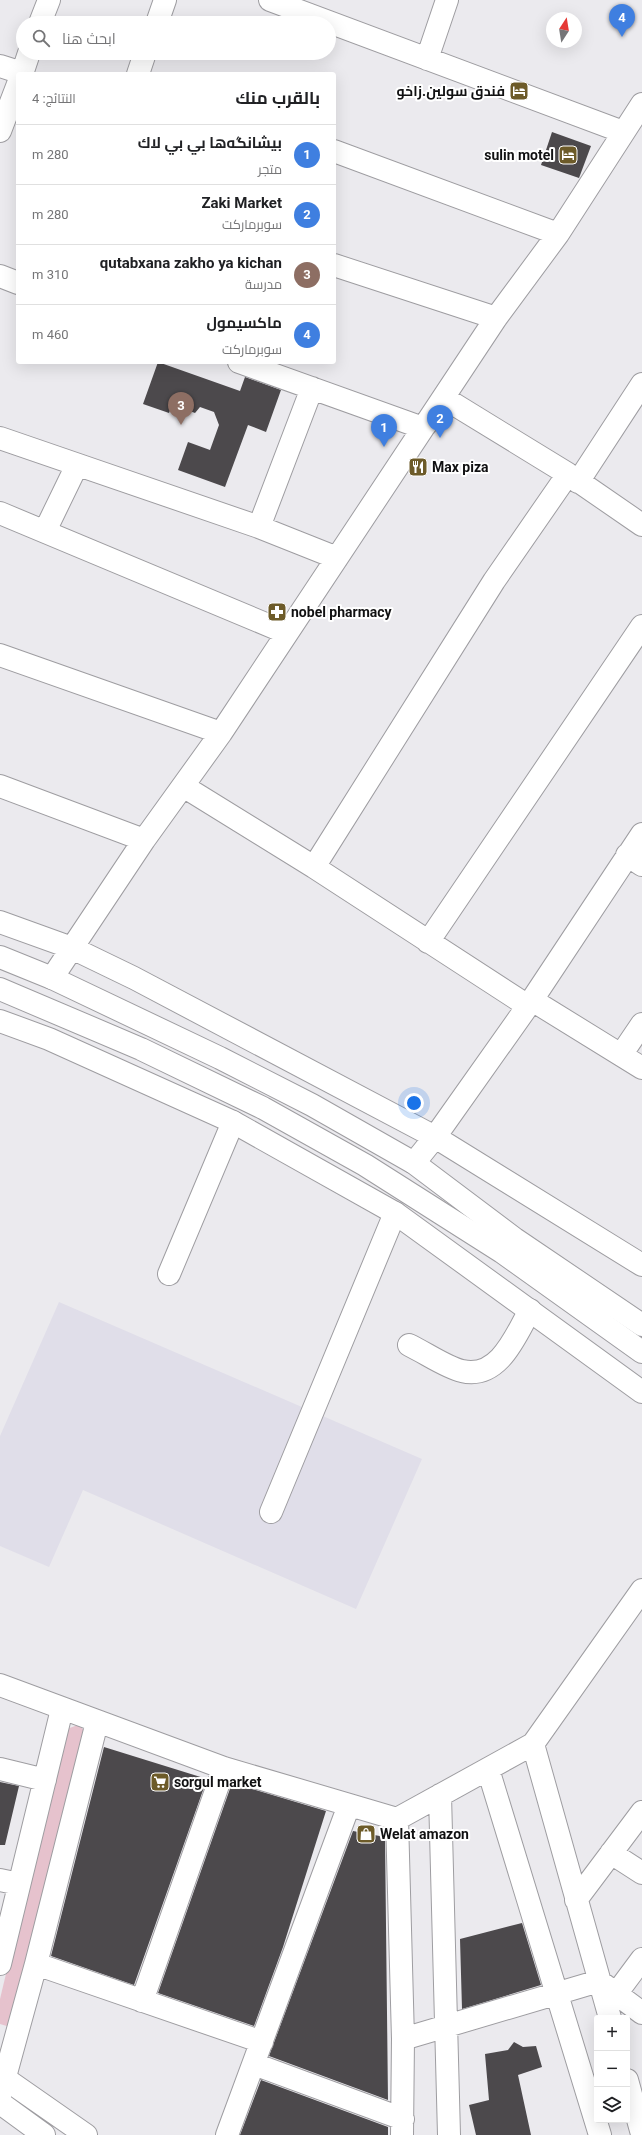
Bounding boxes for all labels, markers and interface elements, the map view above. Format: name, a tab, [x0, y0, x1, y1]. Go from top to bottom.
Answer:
pin: 4	[609, 4, 635, 37]
north arrow	[546, 12, 582, 48]
search box	[16, 16, 336, 60]
icon: search	[30, 27, 52, 49]
text: ابحث هنا	[62, 30, 116, 48]
hotel icon: فندق سولين.زاخو	[508, 80, 530, 102]
place label: فندق سولين.زاخو	[396, 83, 505, 100]
text: بالقرب منك	[236, 88, 320, 108]
text: النتائج: 4	[32, 91, 76, 106]
text: بيشانگه‌ها بي بي لاك	[138, 134, 282, 152]
hotel icon: sulin motel	[557, 144, 579, 166]
text: 280 m	[32, 147, 69, 162]
text: 1	[303, 147, 311, 162]
place label: sulin motel	[484, 147, 554, 163]
text: متجر	[258, 162, 282, 177]
text: Zaki Market	[201, 194, 282, 212]
text: 280 m	[32, 207, 69, 222]
text: 2	[303, 207, 311, 222]
text: سوبرماركت	[222, 217, 282, 232]
text: qutabxana zakho ya kichan	[100, 254, 282, 272]
text: 310 m	[32, 267, 69, 282]
text: 3	[303, 267, 311, 282]
text: مدرسة	[245, 277, 282, 292]
text: ماكسيمول	[206, 314, 282, 332]
text: 460 m	[32, 327, 69, 342]
text: 4	[303, 327, 311, 342]
text: سوبرماركت	[222, 342, 282, 357]
pin: 3	[168, 392, 194, 425]
pin: 2	[427, 405, 453, 438]
pin: 1	[371, 414, 397, 447]
restaurant icon: Max piza	[407, 456, 429, 478]
place label: Max piza	[432, 459, 489, 475]
pharmacy icon: nobel pharmacy	[266, 601, 288, 623]
place label: nobel pharmacy	[291, 604, 393, 620]
your location	[404, 1093, 424, 1113]
supermarket icon: sorgul market	[149, 1771, 171, 1793]
place label: sorgul market	[174, 1774, 262, 1790]
shop icon: Welat amazon	[355, 1823, 377, 1845]
place label: Welat amazon	[380, 1826, 469, 1842]
map controls	[594, 2015, 630, 2123]
button: +	[594, 2015, 630, 2051]
button: −	[594, 2051, 630, 2087]
button: layers	[594, 2087, 630, 2123]

